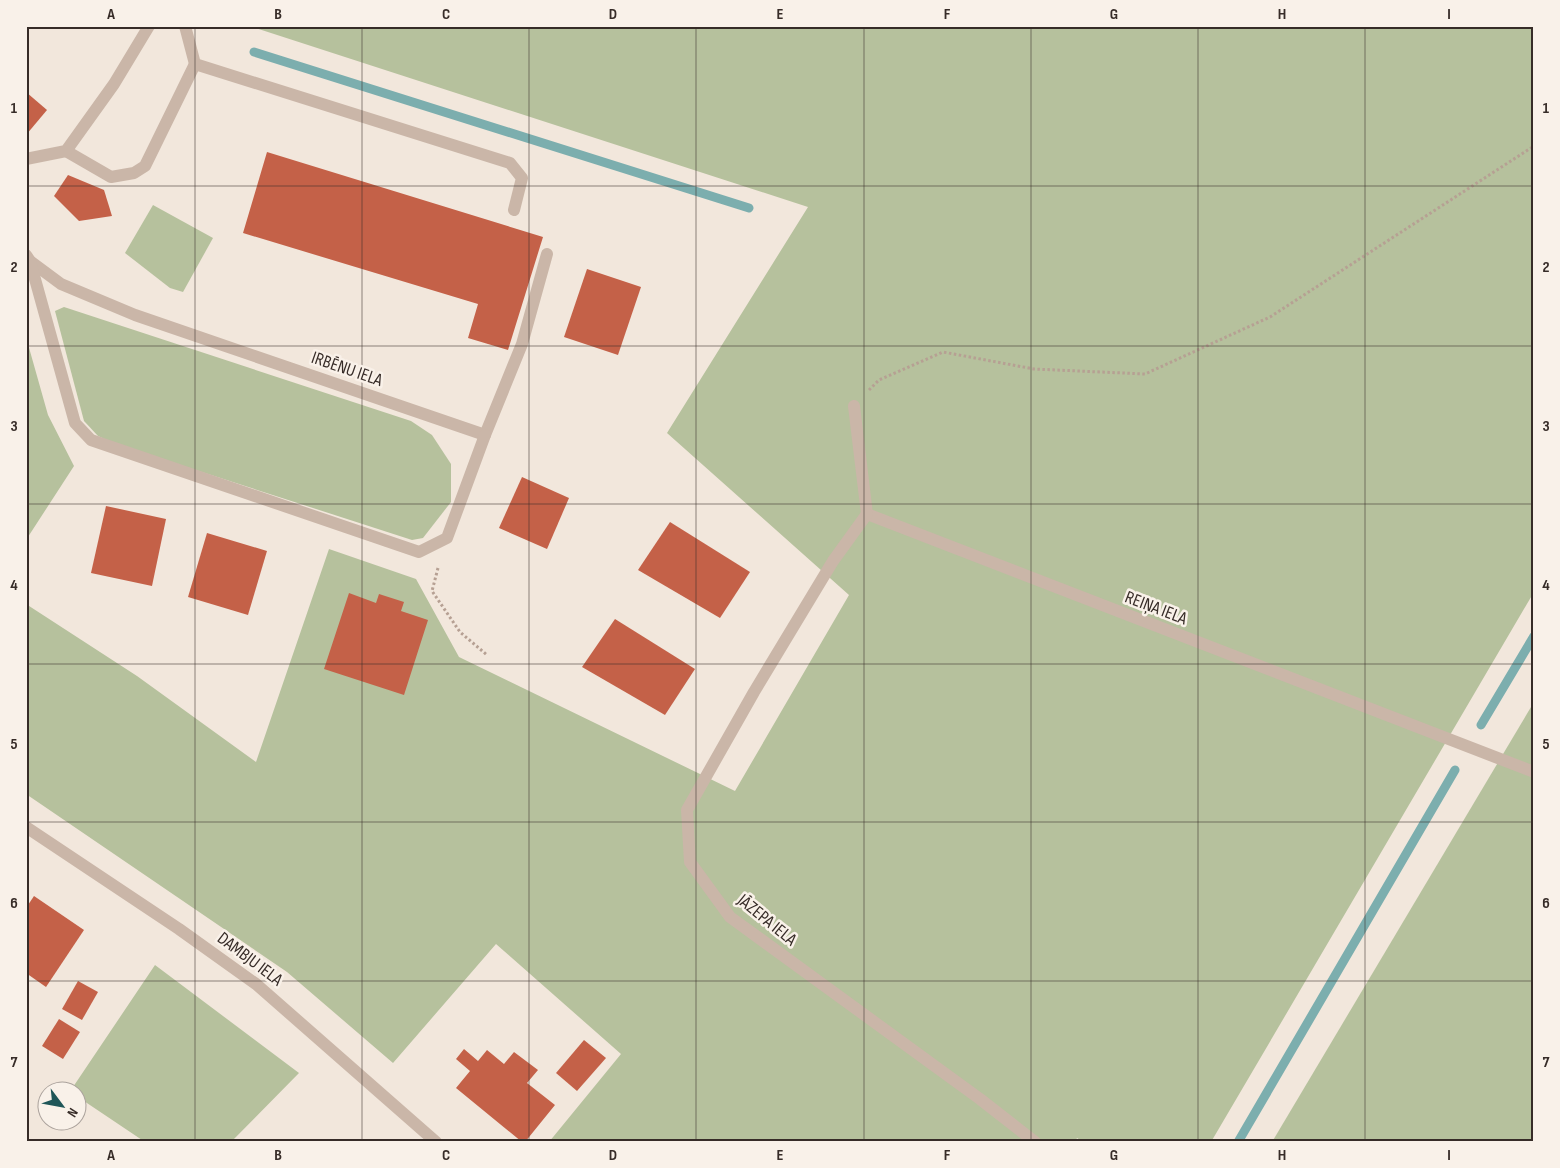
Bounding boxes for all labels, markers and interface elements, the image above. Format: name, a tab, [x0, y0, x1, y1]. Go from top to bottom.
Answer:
text: A	[106, 5, 115, 24]
text: B	[274, 5, 282, 24]
text: C	[442, 5, 450, 24]
text: D	[609, 5, 617, 24]
text: E	[777, 5, 784, 24]
text: F	[944, 5, 951, 24]
text: G	[1110, 5, 1118, 24]
text: H	[1278, 5, 1286, 24]
text: I	[1447, 5, 1451, 24]
text: 1	[11, 99, 18, 118]
text: 1	[1543, 99, 1550, 118]
text: 2	[10, 258, 18, 277]
text: 2	[1542, 258, 1550, 277]
street label: IRBĒNU IELA	[309, 347, 386, 391]
text: 3	[10, 417, 18, 436]
text: 3	[1542, 417, 1550, 436]
text: 4	[10, 576, 18, 595]
text: 4	[1542, 576, 1550, 595]
street label: REIŅA IELA	[1122, 587, 1190, 630]
text: 5	[10, 735, 18, 754]
text: 5	[1542, 735, 1550, 754]
street label: JĀZEPA IELA	[732, 889, 801, 950]
text: 6	[10, 894, 18, 913]
text: 6	[1542, 894, 1550, 913]
street label: DAMBJU IELA	[213, 928, 287, 990]
text: 7	[11, 1053, 18, 1072]
text: 7	[1543, 1053, 1550, 1072]
north arrow	[38, 1080, 88, 1130]
text: N	[63, 1105, 82, 1120]
text: A	[106, 1146, 115, 1165]
text: B	[274, 1146, 282, 1165]
text: C	[442, 1146, 450, 1165]
text: D	[609, 1146, 617, 1165]
text: E	[777, 1146, 784, 1165]
text: F	[944, 1146, 951, 1165]
text: G	[1110, 1146, 1118, 1165]
text: H	[1278, 1146, 1286, 1165]
text: I	[1447, 1146, 1451, 1165]

